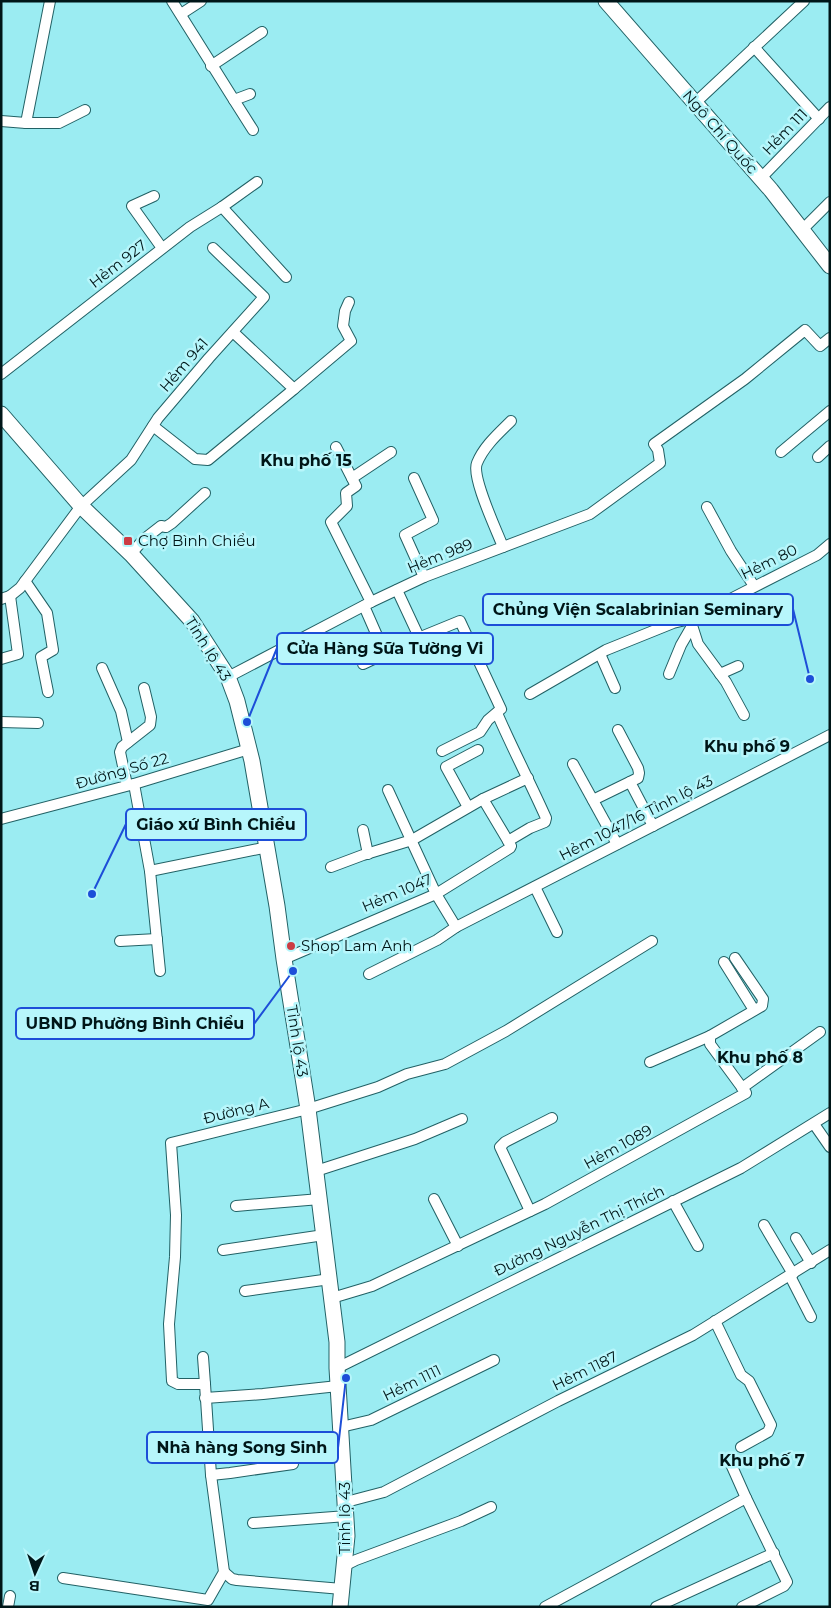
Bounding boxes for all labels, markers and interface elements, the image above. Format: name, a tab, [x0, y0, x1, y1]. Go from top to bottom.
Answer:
street label: Ngô Chí Quốc	[679, 86, 762, 178]
street label: Hẻm 111	[758, 104, 811, 159]
street label: Hẻm 927	[85, 235, 150, 292]
street label: Hẻm 941	[155, 334, 212, 396]
district label: Khu phố 15	[260, 451, 352, 470]
place label: Chợ Bình Chiểu	[138, 531, 256, 550]
street label: Hẻm 989	[404, 534, 475, 577]
marker: Chợ Bình Chiểu	[122, 535, 134, 547]
street label: Hẻm 80	[737, 540, 800, 583]
callout: Chủng Viện Scalabrinian Seminary	[483, 594, 793, 625]
text: Chủng Viện Scalabrinian Seminary	[493, 600, 784, 619]
street label: Tỉnh lộ 43	[181, 613, 236, 684]
callout: Cửa Hàng Sữa Tường Vi	[277, 633, 493, 664]
text: Cửa Hàng Sữa Tường Vi	[287, 639, 483, 658]
district label: Khu phố 9	[704, 737, 790, 756]
street label: Đường Số 22	[73, 748, 170, 793]
street label: Hẻm 1047/16 Tỉnh lộ 43	[556, 770, 716, 865]
callout: Giáo xứ Bình Chiểu	[126, 809, 306, 840]
text: Giáo xứ Bình Chiểu	[136, 815, 296, 834]
street label: Hẻm 1047	[359, 869, 435, 916]
place label: Shop Lam Anh	[301, 936, 412, 955]
marker: Shop Lam Anh	[285, 940, 297, 952]
street label: Tỉnh lộ 43	[282, 1004, 313, 1078]
callout: UBND Phường Bình Chiểu	[16, 1008, 254, 1039]
text: UBND Phường Bình Chiểu	[26, 1014, 244, 1033]
district label: Khu phố 8	[717, 1048, 803, 1067]
street label: Đường A	[201, 1093, 271, 1128]
street label: Hẻm 1089	[580, 1120, 655, 1173]
street label: Đường Nguyễn Thị Thích	[490, 1181, 667, 1280]
street label: Hẻm 1187	[549, 1347, 621, 1395]
street label: Hẻm 1111	[379, 1360, 444, 1405]
callout: Nhà hàng Song Sinh	[147, 1432, 338, 1463]
text: Nhà hàng Song Sinh	[157, 1438, 327, 1457]
district label: Khu phố 7	[719, 1451, 805, 1470]
street label: Tỉnh lộ 43	[335, 1482, 354, 1554]
north arrow	[10, 1548, 60, 1598]
text: B	[28, 1577, 40, 1595]

